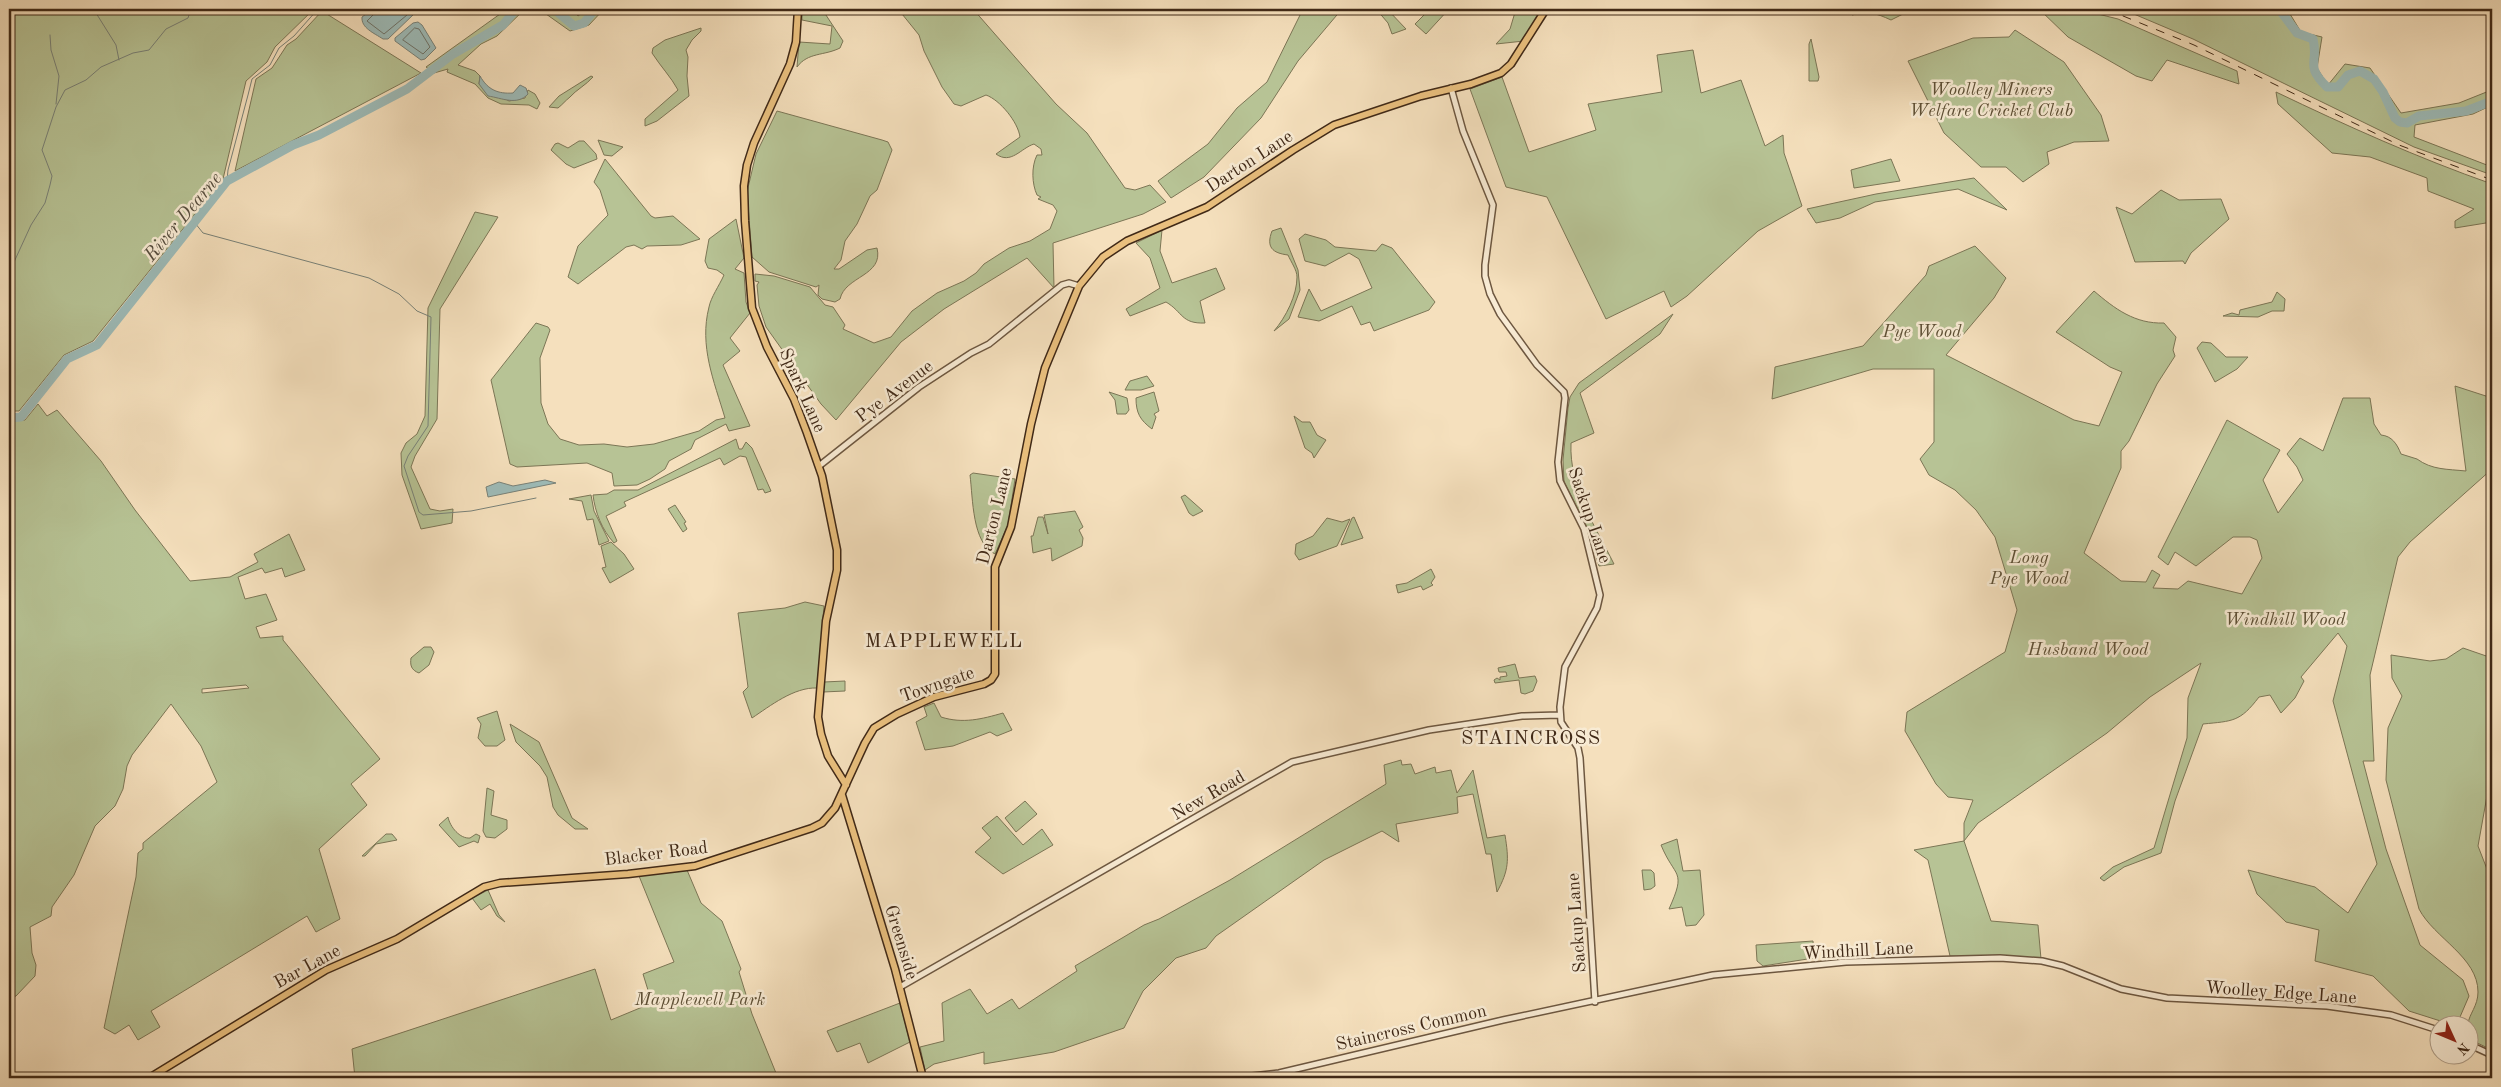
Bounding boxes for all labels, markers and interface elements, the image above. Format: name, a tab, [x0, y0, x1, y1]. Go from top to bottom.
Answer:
park label: Woolley Miners Welfare Cricket Club	[1909, 81, 2073, 120]
street label: Darton Lane	[1203, 127, 1296, 196]
water label: River Dearne	[141, 169, 226, 266]
park label: Pye Wood	[1882, 323, 1962, 341]
street label: Spark Lane	[776, 346, 829, 435]
street label: Pye Avenue	[853, 357, 937, 426]
street label: Sackup Lane	[1564, 465, 1614, 566]
street label: Darton Lane	[974, 466, 1016, 567]
park label: Long Pye Wood	[1989, 549, 2069, 588]
park label: Windhill Wood	[2225, 611, 2346, 629]
district label: MAPPLEWELL	[865, 632, 1023, 652]
park label: Husband Wood	[2027, 641, 2149, 659]
street label: Towngate	[898, 664, 977, 706]
district label: STAINCROSS	[1461, 729, 1601, 749]
street label: New Road	[1169, 768, 1248, 824]
street label: Blacker Road	[603, 839, 709, 869]
street label: Sackup Lane	[1565, 872, 1589, 974]
street label: Greenside	[881, 903, 921, 982]
street label: Windhill Lane	[1802, 939, 1914, 963]
street label: Bar Lane	[271, 941, 344, 992]
street label: Woolley Edge Lane	[2205, 979, 2357, 1007]
park label: Mapplewell Park	[634, 991, 766, 1009]
street label: Staincross Common	[1334, 1002, 1489, 1054]
north arrow	[2428, 1014, 2478, 1064]
text: N	[2454, 1040, 2471, 1057]

